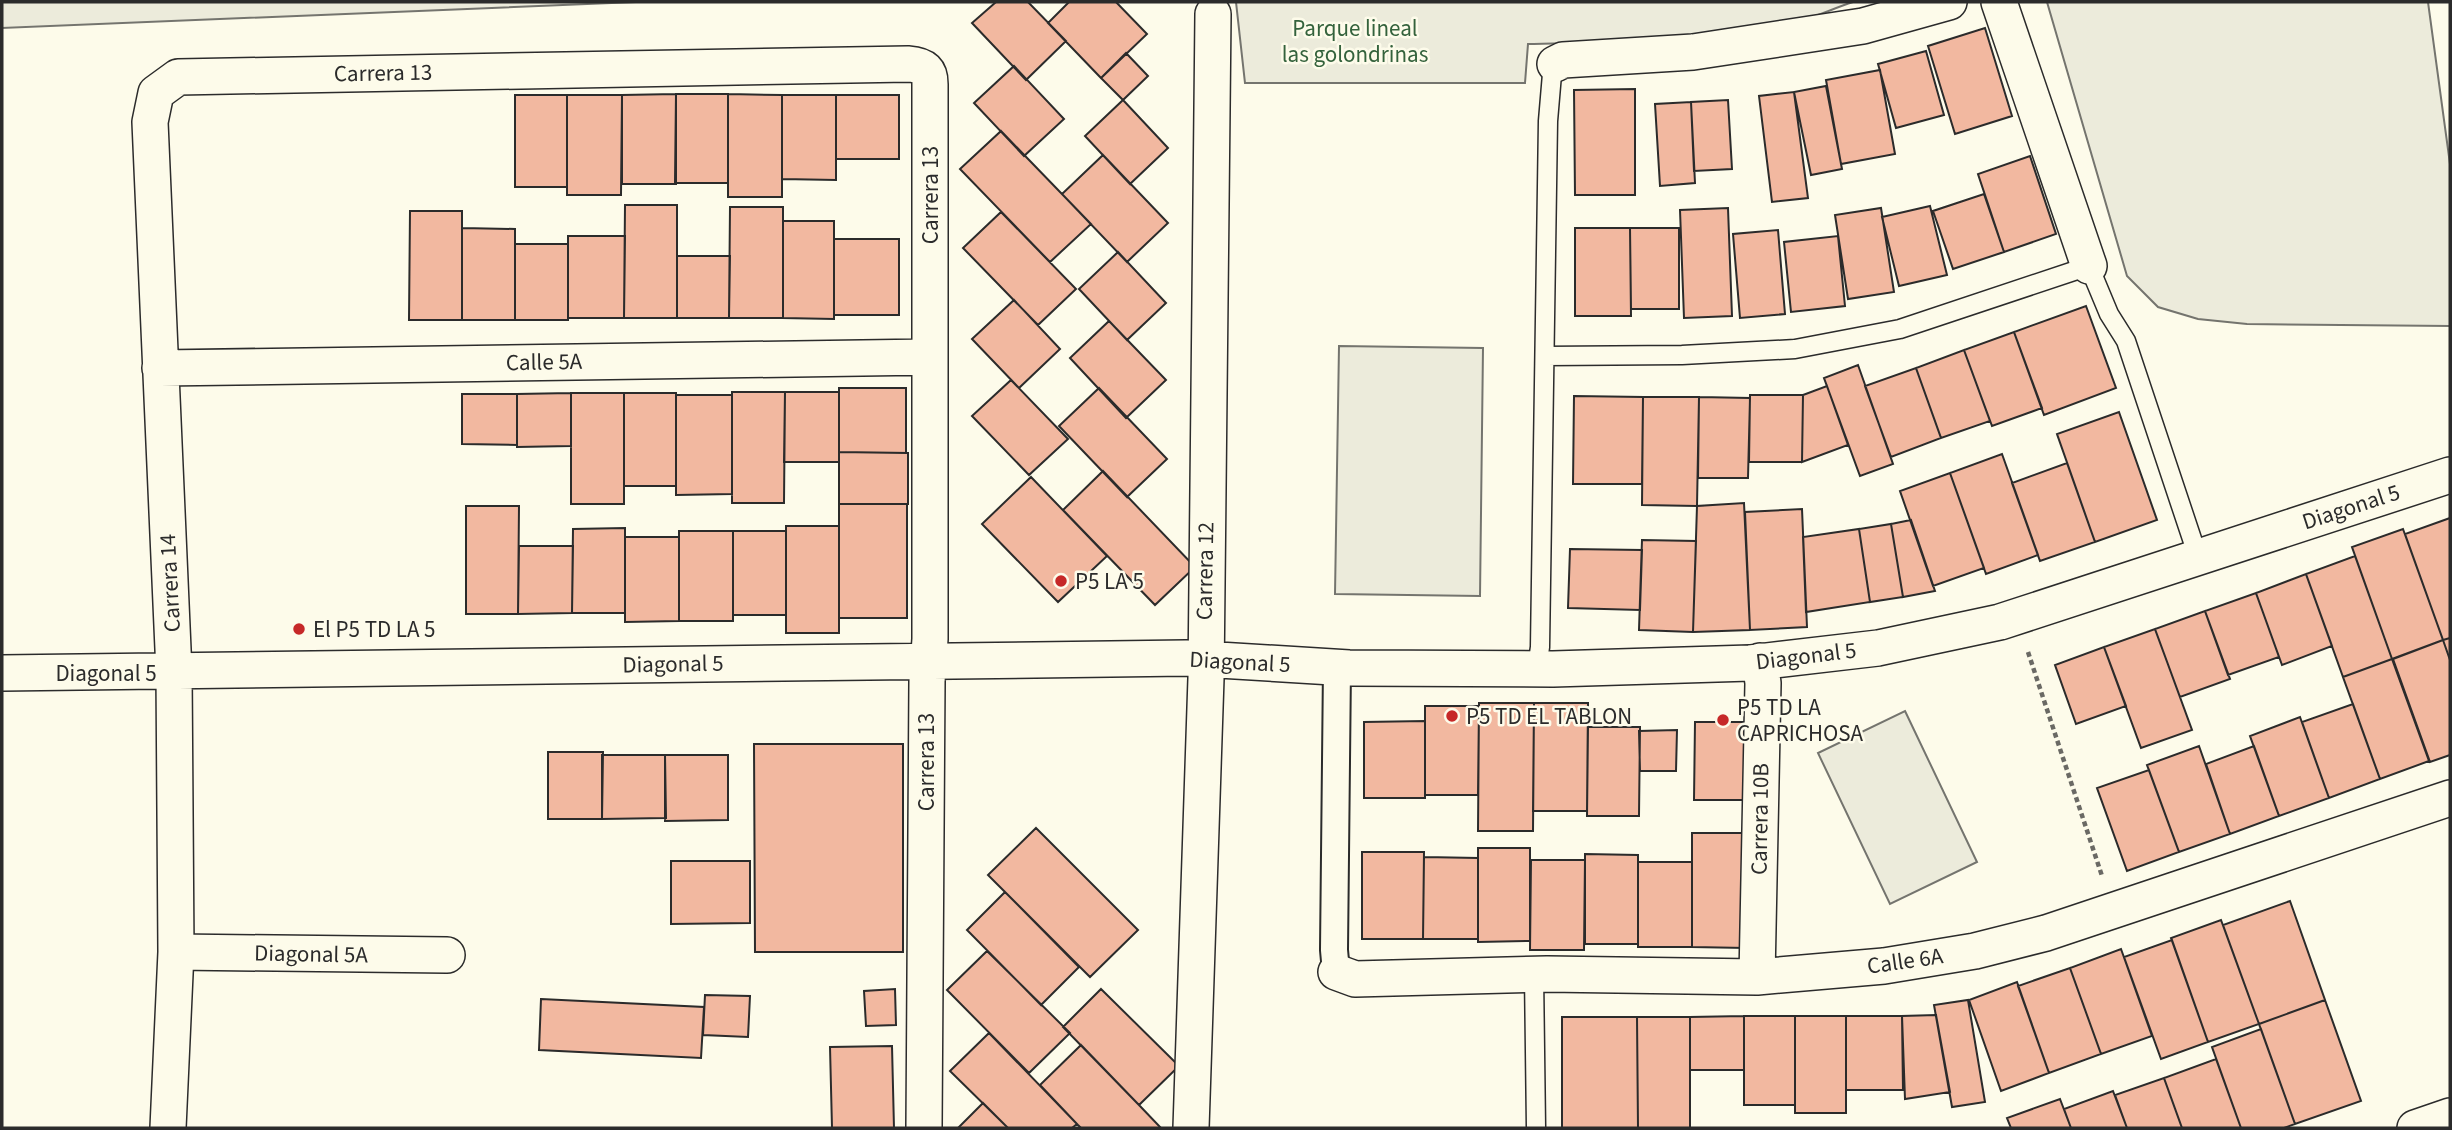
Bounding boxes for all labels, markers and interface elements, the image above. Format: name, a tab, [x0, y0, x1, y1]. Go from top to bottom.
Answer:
park label: Parque lineal las golondrinas	[1282, 12, 1428, 71]
street label: Carrera 13	[334, 56, 432, 90]
street label: Carrera 13	[914, 146, 947, 244]
street label: Calle 5A	[506, 345, 583, 379]
street label: Diagonal 5	[2298, 476, 2404, 538]
street label: Carrera 12	[1188, 522, 1222, 620]
street label: Carrera 14	[151, 533, 189, 633]
place label: P5 LA 5	[1075, 565, 1144, 598]
marker: P5 LA 5	[1053, 573, 1069, 589]
place label: El P5 TD LA 5	[313, 613, 435, 646]
marker: El P5 TD LA 5	[291, 621, 307, 637]
street label: Diagonal 5	[1754, 633, 1858, 679]
street label: Diagonal 5	[1189, 643, 1291, 681]
street label: Diagonal 5	[622, 647, 724, 681]
street label: Diagonal 5	[55, 657, 157, 690]
place label: P5 TD LA CAPRICHOSA	[1737, 691, 1863, 750]
place label: P5 TD EL TABLON	[1466, 700, 1632, 733]
marker: P5 TD EL TABLON	[1444, 708, 1460, 724]
marker: P5 TD LA CAPRICHOSA	[1715, 712, 1731, 728]
street label: Carrera 13	[910, 713, 943, 811]
street label: Carrera 10B	[1743, 763, 1777, 875]
street label: Diagonal 5A	[254, 937, 369, 971]
street label: Calle 6A	[1865, 939, 1946, 983]

